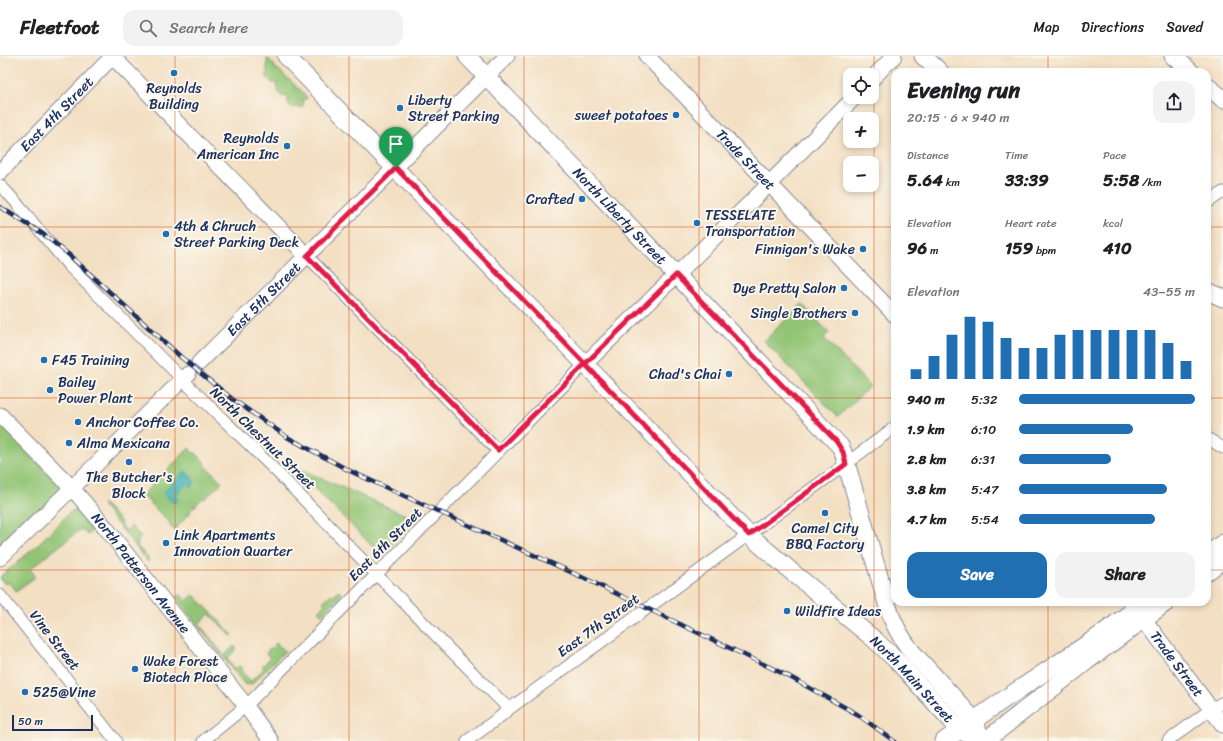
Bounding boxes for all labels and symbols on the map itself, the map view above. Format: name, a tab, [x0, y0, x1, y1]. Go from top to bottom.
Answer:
marker: Reynolds Building	[169, 68, 179, 78]
street label: East 4th Street	[14, 71, 100, 158]
place label: Reynolds Building	[146, 76, 202, 117]
place label: Liberty Street Parking	[408, 88, 500, 129]
marker: Liberty Street Parking	[395, 103, 405, 113]
place label: sweet potatoes	[574, 103, 669, 128]
marker: sweet potatoes	[671, 110, 681, 120]
street label: Trade Street	[710, 123, 781, 196]
place label: Reynolds American Inc	[196, 126, 280, 167]
pin	[379, 127, 413, 168]
marker: Reynolds American Inc	[282, 141, 292, 151]
street label: North Liberty Street	[566, 161, 673, 271]
place label: Crafted	[526, 187, 576, 212]
marker: Crafted	[577, 194, 587, 204]
place label: TESSELATE Transportation	[705, 203, 796, 244]
place label: 4th & Chruch Street Parking Deck	[174, 214, 299, 255]
marker: TESSELATE Transportation	[692, 218, 702, 228]
marker: 4th & Chruch Street Parking Deck	[161, 229, 171, 239]
place label: Finnigan's Wake	[755, 237, 855, 262]
marker: Finnigan's Wake	[858, 244, 868, 254]
street label: East 5th Street	[220, 256, 307, 342]
place label: Dye Pretty Salon	[733, 276, 836, 301]
marker: Dye Pretty Salon	[839, 283, 849, 293]
place label: Single Brothers	[751, 301, 848, 326]
marker: Single Brothers	[850, 308, 860, 318]
place label: F45 Training	[52, 348, 129, 373]
marker: F45 Training	[39, 355, 49, 365]
place label: Chad's Chai	[649, 362, 722, 387]
marker: Chad's Chai	[724, 369, 734, 379]
place label: Bailey Power Plant	[58, 370, 133, 411]
street label: North Chestnut Street	[204, 381, 322, 496]
marker: Bailey Power Plant	[45, 385, 55, 395]
place label: Anchor Coffee Co.	[85, 410, 199, 435]
marker: Anchor Coffee Co.	[73, 417, 83, 427]
place label: Alma Mexicana	[76, 431, 171, 456]
marker: Alma Mexicana	[64, 438, 74, 448]
marker: The Butcher's Block	[124, 457, 134, 467]
place label: The Butcher's Block	[86, 465, 172, 506]
street label: East 6th Street	[342, 501, 428, 587]
street label: North Patterson Avenue	[85, 507, 197, 639]
marker: Camel City BBQ Factory	[820, 508, 830, 518]
place label: Camel City BBQ Factory	[786, 516, 865, 557]
place label: Link Apartments Innovation Quarter	[173, 523, 293, 564]
marker: Link Apartments Innovation Quarter	[161, 538, 171, 548]
street label: East 7th Street	[552, 587, 645, 664]
place label: Wildfire Ideas	[795, 599, 882, 624]
street label: Vine Street	[23, 605, 86, 676]
marker: Wildfire Ideas	[782, 606, 792, 616]
street label: Trade Street	[1143, 625, 1210, 703]
street label: North Main Street	[864, 629, 960, 729]
place label: Wake Forest Biotech Place	[143, 649, 227, 690]
marker: Wake Forest Biotech Place	[130, 664, 140, 674]
place label: 525@Vine	[33, 680, 96, 705]
marker: 525@Vine	[20, 687, 30, 697]
scale bar	[12, 713, 93, 732]

